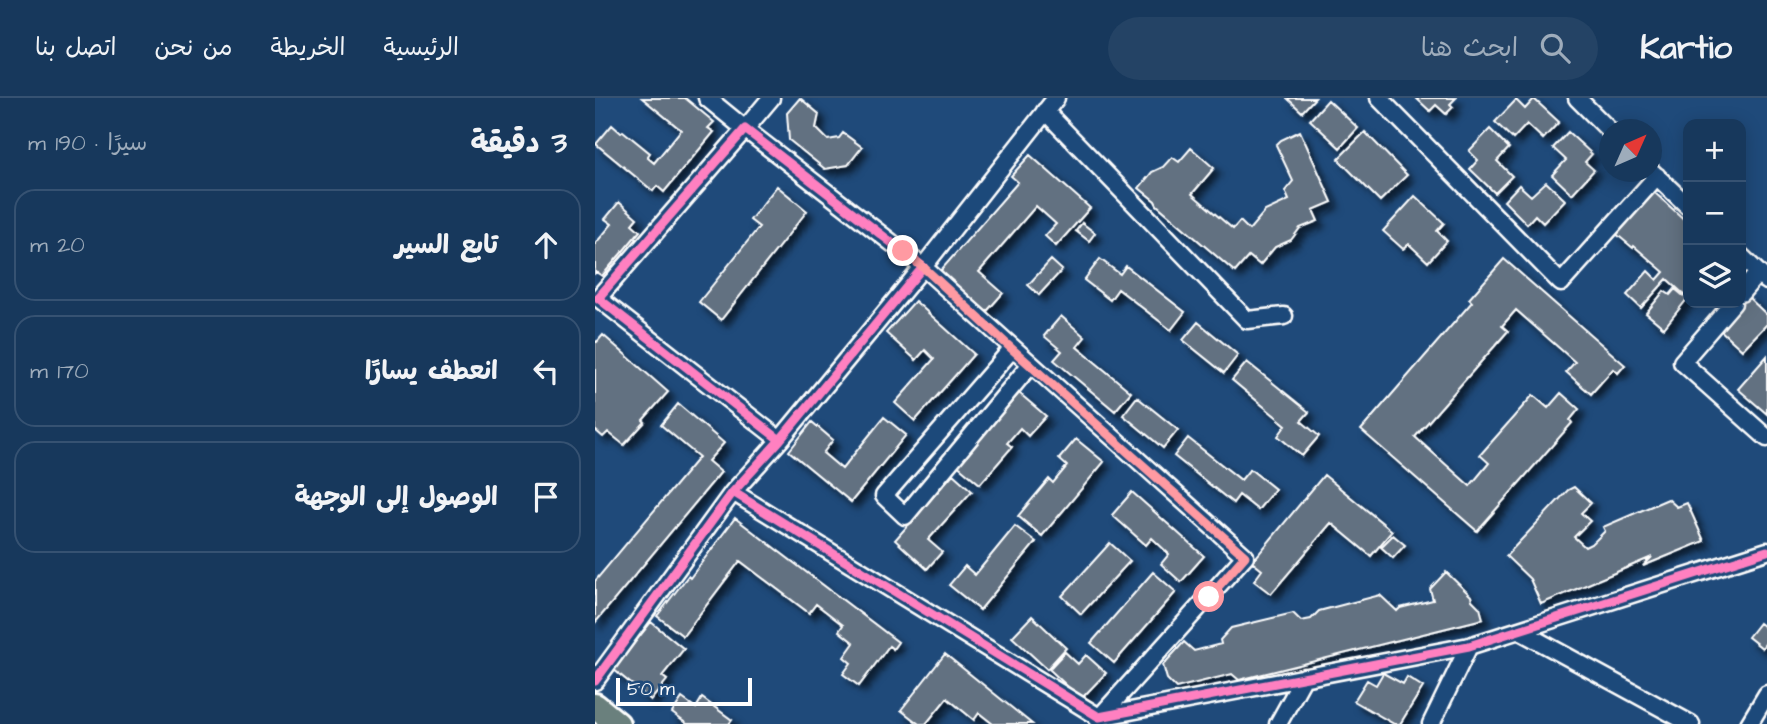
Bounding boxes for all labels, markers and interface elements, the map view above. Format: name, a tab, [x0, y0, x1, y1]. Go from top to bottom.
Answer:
search box	[1108, 17, 1598, 80]
text: Kartio	[1640, 25, 1732, 71]
icon: search	[1536, 29, 1574, 67]
text: ابحث هنا	[1421, 30, 1518, 66]
text: اتصل بنا	[35, 31, 116, 65]
text: من نحن	[154, 31, 233, 65]
text: الخريطة	[271, 31, 345, 65]
text: الرئيسية	[383, 31, 459, 65]
north arrow	[1599, 119, 1662, 182]
map controls	[1683, 119, 1746, 308]
button: +	[1683, 119, 1746, 182]
text: 3 دقيقة	[471, 122, 567, 164]
text: سيرًا · 190 m	[28, 127, 147, 159]
button: −	[1683, 182, 1746, 245]
icon: ahead	[527, 226, 565, 264]
text: تابع السير	[395, 227, 498, 263]
text: 20 m	[30, 229, 85, 261]
route end	[887, 235, 918, 266]
button: layers	[1683, 245, 1746, 308]
icon: left	[527, 352, 565, 390]
text: انعطف يسارًا	[365, 353, 498, 389]
text: 170 m	[30, 355, 89, 387]
icon: arrive	[527, 478, 565, 516]
text: الوصول إلى الوجهة	[294, 479, 498, 515]
route start	[1193, 581, 1224, 612]
scale bar	[616, 675, 753, 707]
text: 50 m	[627, 676, 675, 703]

